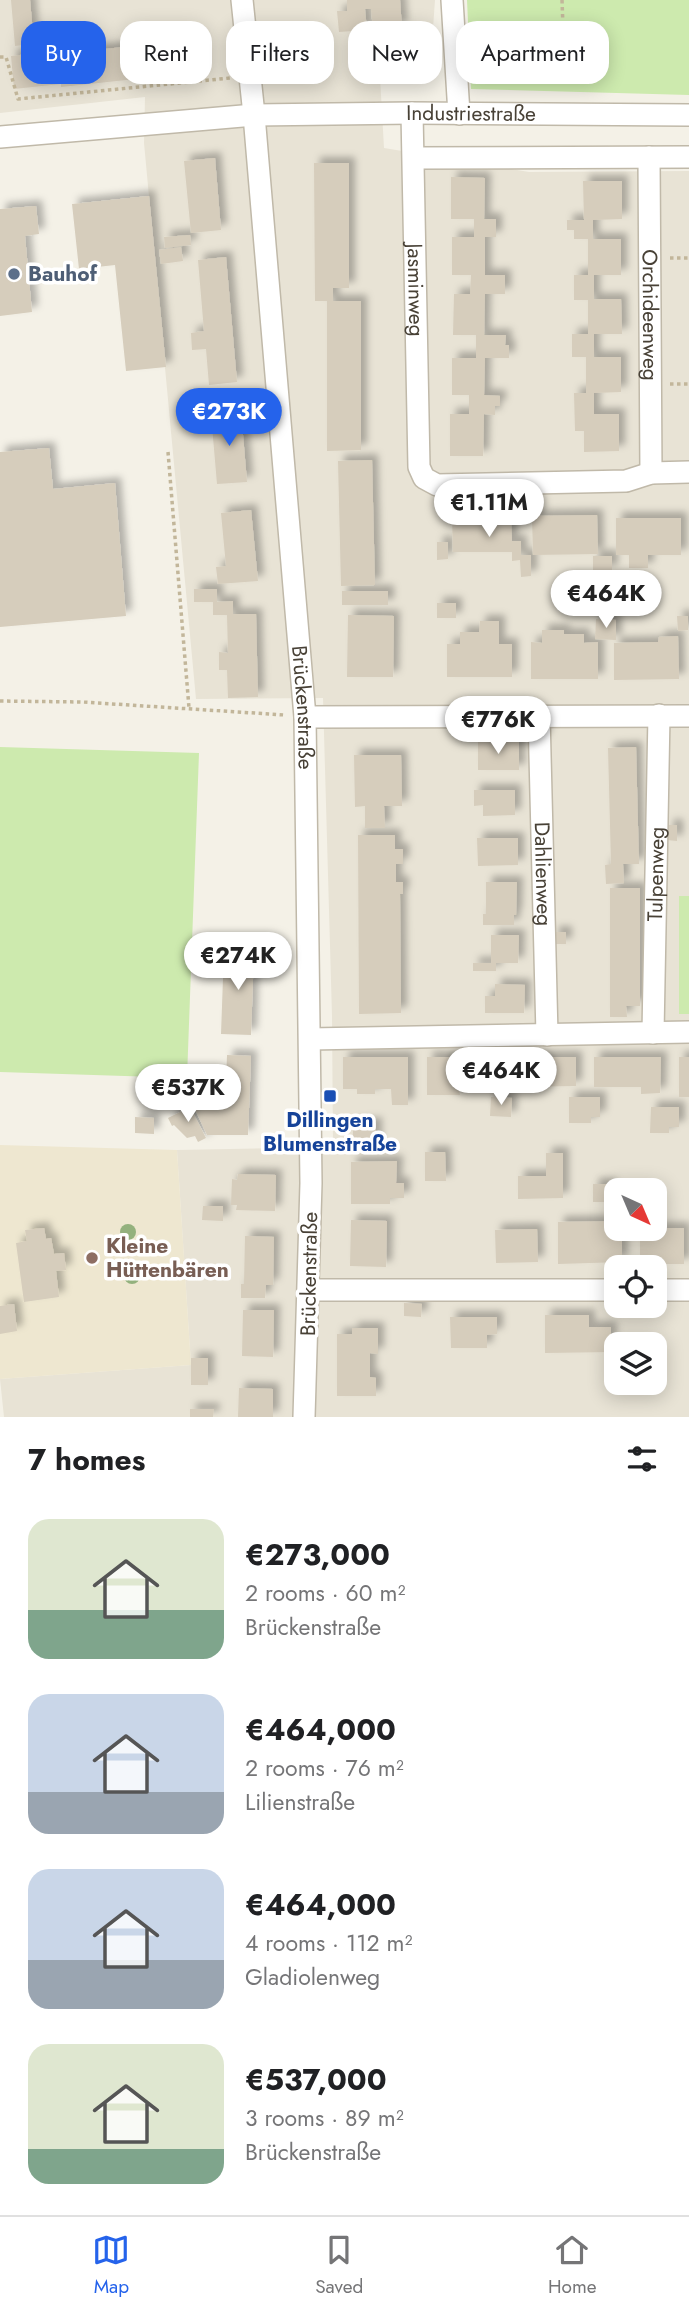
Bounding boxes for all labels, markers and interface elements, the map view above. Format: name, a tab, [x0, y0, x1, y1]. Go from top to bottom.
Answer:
chip: Buy	[21, 21, 106, 84]
chip: Rent	[120, 21, 212, 84]
chip: Filters	[226, 21, 334, 84]
chip: New	[348, 21, 442, 84]
chip: Apartment	[456, 21, 609, 84]
street label: Industriestraße	[406, 98, 536, 129]
street label: Jasminweg	[400, 240, 431, 337]
street label: Orchideenweg	[635, 249, 665, 381]
place label: Bauhof	[28, 259, 98, 289]
marker: Bauhof	[6, 266, 22, 282]
pin: €273K	[180, 388, 278, 448]
text: €273K	[192, 394, 266, 428]
pin: €1.11M	[432, 480, 546, 539]
text: €1.11M	[450, 485, 528, 519]
pin: €464K	[557, 570, 655, 630]
text: €464K	[567, 576, 645, 610]
street label: Brückenstraße	[284, 644, 321, 770]
pin: €776K	[449, 696, 547, 756]
text: €776K	[461, 702, 535, 736]
street label: Dahlienweg	[527, 821, 559, 926]
street label: Tulpenweg	[640, 827, 672, 922]
pin: €274K	[189, 932, 287, 992]
text: €274K	[200, 938, 276, 972]
pin: €464K	[452, 1048, 550, 1107]
text: €464K	[462, 1053, 540, 1087]
pin: €537K	[139, 1064, 237, 1124]
text: €537K	[151, 1070, 225, 1104]
marker: Dillingen Blumenstraße	[322, 1088, 338, 1104]
place label: Dillingen Blumenstraße	[263, 1105, 397, 1159]
north arrow	[604, 1178, 667, 1241]
map controls	[604, 1178, 667, 1395]
street label: Brückenstraße	[293, 1211, 325, 1336]
place label: Kleine Hüttenbären	[106, 1231, 229, 1285]
marker: Kleine Hüttenbären	[84, 1250, 100, 1266]
button: locate	[604, 1255, 667, 1318]
button: layers	[604, 1332, 667, 1395]
text: 7 homes	[28, 1438, 145, 1481]
icon: filters	[623, 1440, 661, 1478]
text: €273,000	[245, 1533, 390, 1576]
icon: home	[84, 1547, 168, 1631]
text: 2 rooms · 60 m²	[245, 1576, 405, 1610]
text: Brückenstraße	[245, 1610, 381, 1644]
text: €464,000	[245, 1708, 396, 1751]
icon: home	[84, 1722, 168, 1806]
text: 2 rooms · 76 m²	[245, 1751, 404, 1785]
text: Lilienstraße	[245, 1785, 355, 1819]
text: €464,000	[245, 1883, 396, 1926]
icon: home	[84, 1897, 168, 1981]
text: 4 rooms · 112 m²	[245, 1926, 412, 1960]
text: Gladiolenweg	[245, 1960, 380, 1994]
text: €537,000	[245, 2058, 387, 2101]
icon: home	[84, 2072, 168, 2156]
text: 3 rooms · 89 m²	[245, 2101, 404, 2135]
text: Brückenstraße	[245, 2135, 381, 2169]
tab: Map	[92, 2231, 130, 2300]
tab: Saved	[315, 2231, 363, 2300]
tab: Home	[548, 2231, 597, 2300]

